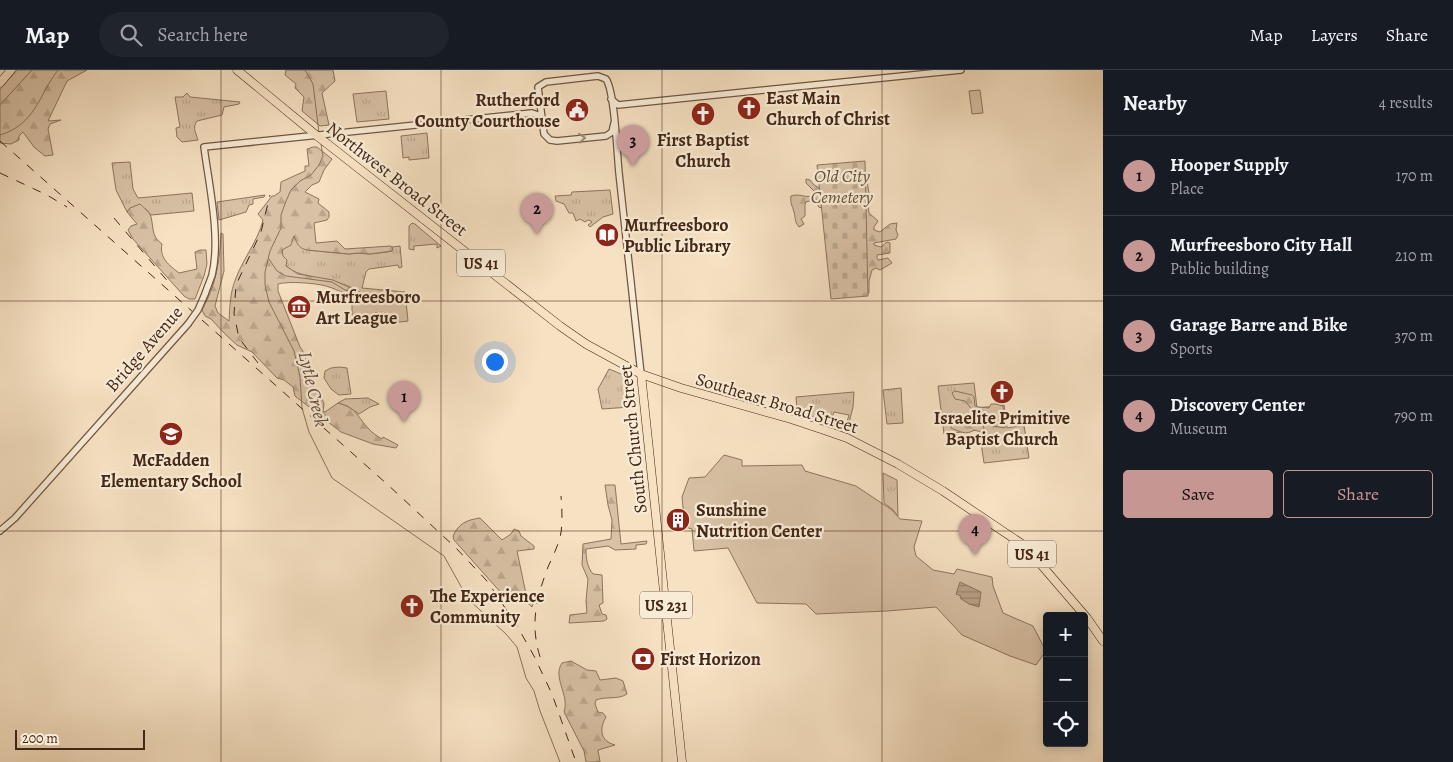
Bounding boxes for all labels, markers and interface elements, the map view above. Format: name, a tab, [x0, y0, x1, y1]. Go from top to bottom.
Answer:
search box	[99, 12, 449, 57]
text: Map	[25, 19, 69, 51]
icon: search	[117, 21, 145, 49]
text: Search here	[157, 22, 248, 48]
text: Map	[1250, 23, 1283, 47]
text: Layers	[1311, 23, 1358, 47]
text: Share	[1386, 23, 1428, 47]
place label: East Main Church of Christ	[766, 86, 890, 131]
place label: Rutherford County Courthouse	[415, 88, 560, 133]
text: Nearby	[1123, 89, 1186, 117]
text: 4 results	[1379, 92, 1433, 114]
church icon: East Main Church of Christ	[736, 95, 762, 121]
public building icon: Rutherford County Courthouse	[564, 97, 590, 123]
church icon: First Baptist Church	[690, 101, 716, 127]
street label: Northwest Broad Street	[321, 116, 473, 242]
pin: 3	[617, 125, 649, 166]
place label: First Baptist Church	[657, 128, 749, 173]
one-way arrow	[578, 133, 586, 144]
text: Hooper Supply	[1170, 152, 1288, 178]
park label: Old City Cemetery	[811, 164, 873, 209]
text: 1	[1136, 165, 1142, 187]
text: 170 m	[1396, 165, 1433, 187]
text: Place	[1170, 178, 1204, 200]
pin: 2	[521, 193, 553, 234]
place label: Murfreesboro Public Library	[624, 213, 731, 258]
library icon: Murfreesboro Public Library	[594, 222, 620, 248]
text: Murfreesboro City Hall	[1170, 232, 1352, 258]
text: 2	[1135, 245, 1143, 267]
text: 210 m	[1395, 245, 1433, 267]
road number: US 41	[457, 250, 505, 277]
text: Public building	[1170, 258, 1269, 280]
place label: Murfreesboro Art League	[315, 285, 420, 330]
museum icon: Murfreesboro Art League	[286, 294, 312, 320]
street label: Bridge Avenue	[100, 301, 188, 397]
text: Garage Barre and Bike	[1170, 312, 1348, 338]
text: 3	[1136, 325, 1142, 347]
text: 370 m	[1395, 325, 1433, 347]
text: Sports	[1170, 338, 1213, 360]
water label: Lytle Creek	[292, 349, 334, 430]
your location	[482, 349, 508, 375]
street label: South Church Street	[613, 363, 653, 515]
street label: Southeast Broad Street	[693, 367, 861, 439]
church icon: Israelite Primitive Baptist Church	[989, 379, 1015, 405]
pin: 1	[388, 381, 420, 422]
text: Discovery Center	[1170, 392, 1305, 418]
text: 4	[1135, 405, 1143, 427]
text: 790 m	[1394, 405, 1433, 427]
place label: Israelite Primitive Baptist Church	[934, 406, 1070, 451]
text: Museum	[1170, 418, 1227, 440]
school or university icon: McFadden Elementary School	[158, 421, 184, 447]
place label: McFadden Elementary School	[100, 448, 242, 493]
button: Save	[1123, 470, 1273, 518]
button: Share	[1283, 470, 1433, 518]
place label: Sunshine Nutrition Center	[696, 498, 823, 543]
building icon: Sunshine Nutrition Center	[665, 507, 691, 533]
pin: 4	[959, 514, 991, 555]
road number: US 41	[1008, 540, 1056, 568]
place label: The Experience Community	[430, 584, 544, 629]
road number: US 231	[640, 592, 692, 618]
church icon: The Experience Community	[399, 593, 425, 619]
map controls	[1043, 612, 1088, 747]
button: +	[1043, 612, 1088, 657]
bank icon: First Horizon	[630, 646, 656, 672]
place label: First Horizon	[660, 647, 761, 671]
button: −	[1043, 657, 1088, 702]
button: locate	[1043, 702, 1088, 747]
scale bar	[15, 727, 145, 750]
text: 200 m	[22, 729, 58, 748]

